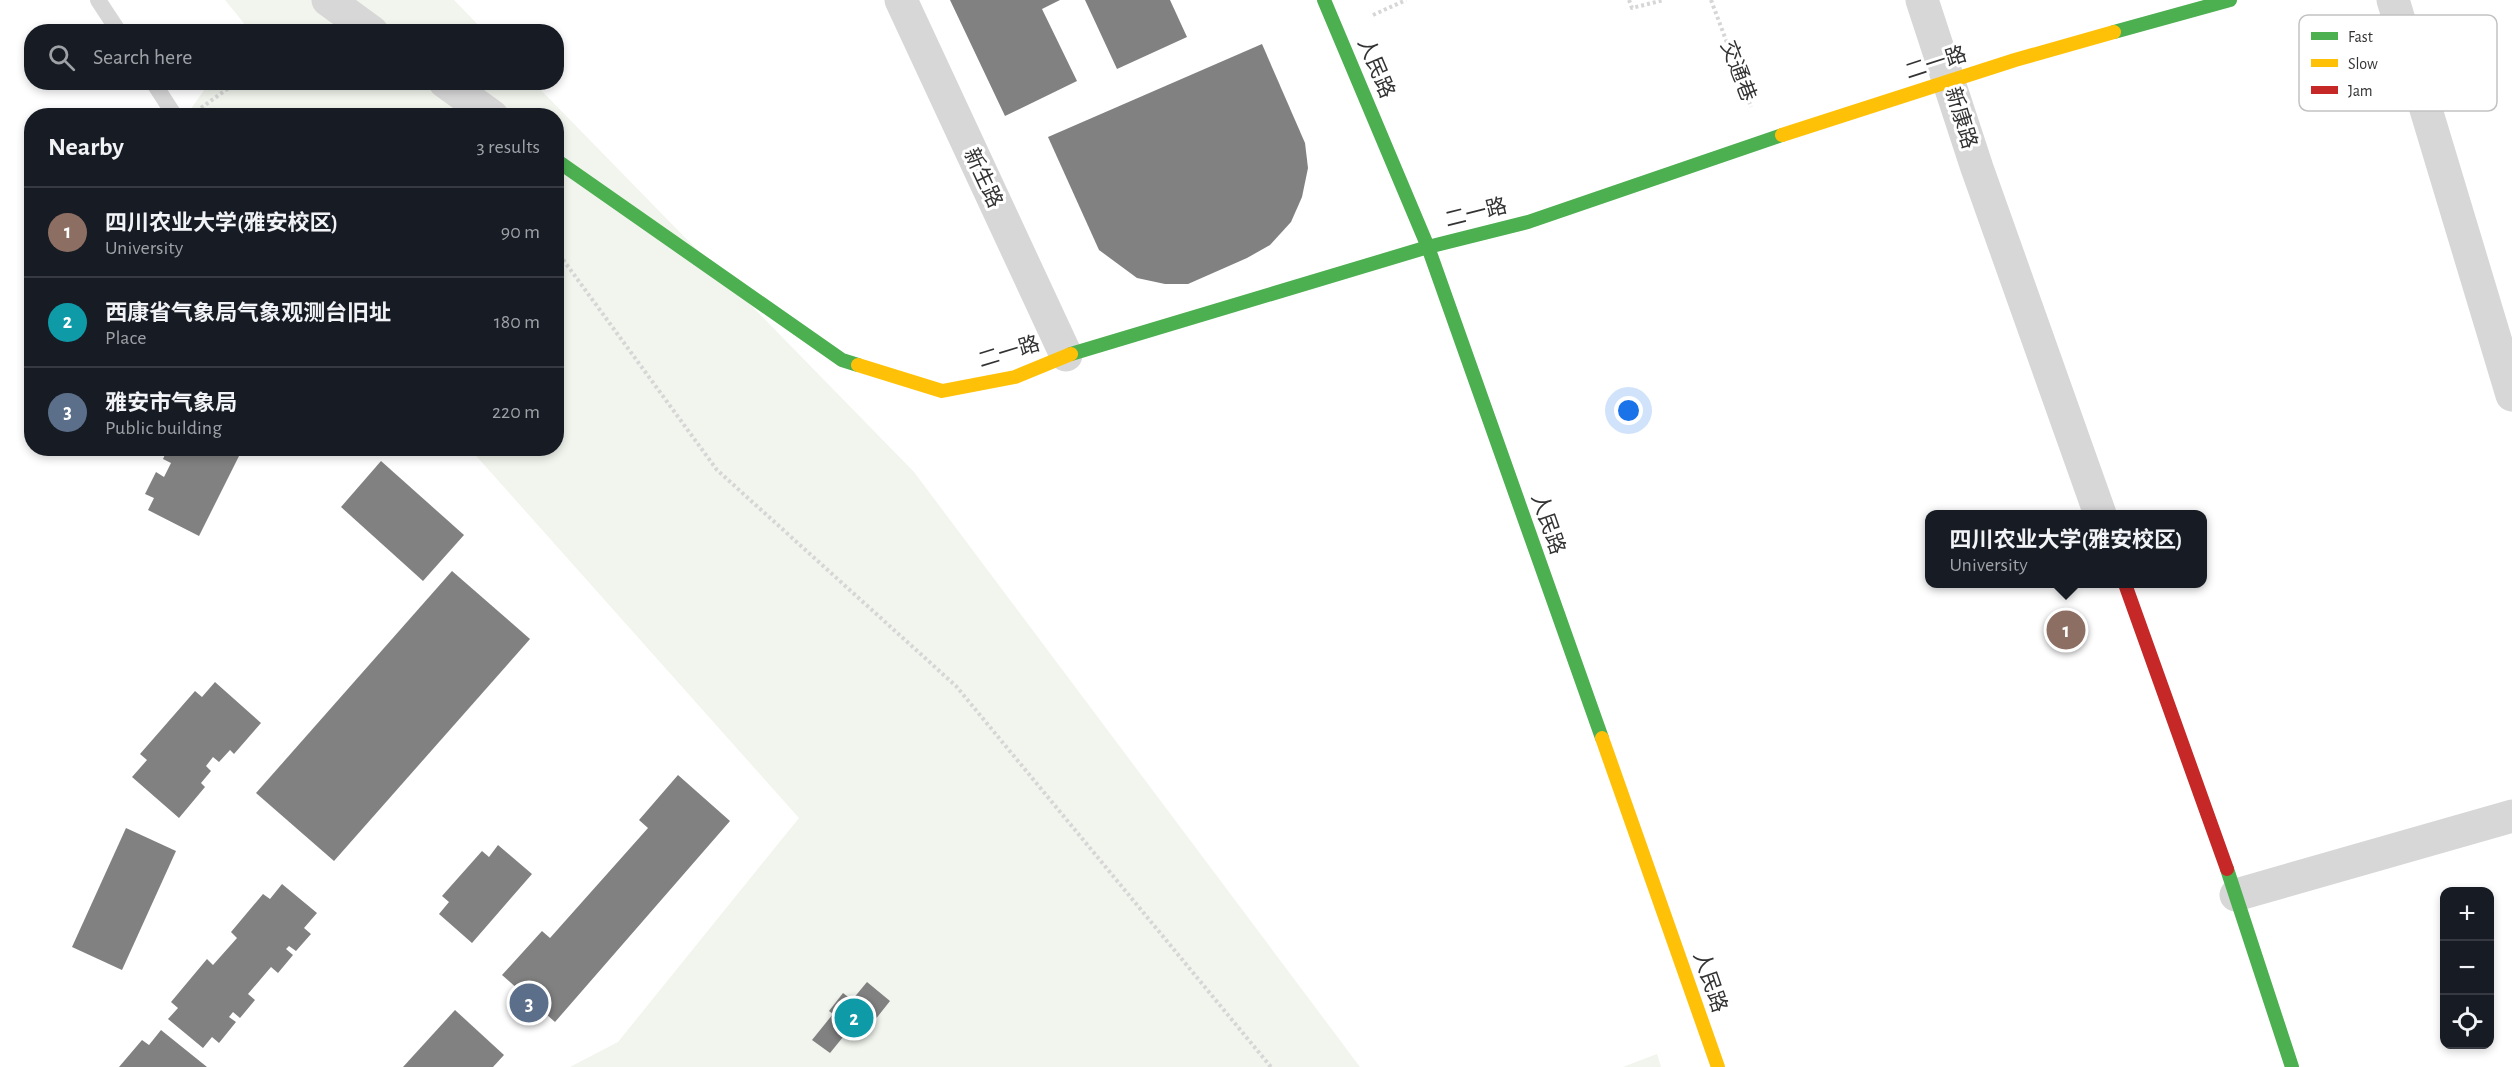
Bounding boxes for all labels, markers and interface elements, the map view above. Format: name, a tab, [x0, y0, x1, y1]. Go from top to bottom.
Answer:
legend	[2299, 15, 2497, 111]
search box	[24, 24, 564, 90]
text: Fast	[2348, 29, 2373, 45]
street label: 人民路	[1354, 35, 1399, 101]
street label: 交通巷	[1717, 37, 1760, 104]
icon: search	[45, 41, 78, 74]
street label: 二一路	[1902, 42, 1969, 83]
text: Search here	[93, 46, 192, 68]
text: Slow	[2348, 56, 2378, 72]
text: Jam	[2348, 83, 2373, 99]
street label: 新康路	[1942, 85, 1981, 151]
text: Nearby	[48, 134, 124, 160]
text: 3 results	[476, 137, 540, 157]
street label: 新生路	[960, 145, 1007, 211]
street label: 二一路	[1443, 194, 1509, 231]
text: 四川农业大学(雅安校区)	[105, 212, 338, 234]
text: 1	[64, 222, 71, 242]
text: 90 m	[501, 222, 540, 242]
text: University	[105, 238, 183, 258]
text: 西康省气象局气象观测台旧址	[105, 302, 391, 324]
text: 2	[63, 312, 72, 332]
text: 180 m	[494, 312, 540, 332]
text: Place	[105, 328, 146, 348]
street label: 二一路	[976, 332, 1042, 371]
text: 雅安市气象局	[105, 392, 237, 414]
your location	[1614, 396, 1643, 425]
text: 3	[63, 402, 72, 422]
text: 220 m	[492, 402, 540, 422]
text: Public building	[105, 418, 222, 438]
street label: 人民路	[1528, 490, 1569, 557]
popup	[1925, 510, 2207, 588]
text: 四川农业大学(雅安校区)	[1949, 529, 2183, 551]
text: University	[1949, 555, 2028, 575]
pin: 1	[2046, 608, 2086, 652]
map controls	[2440, 887, 2494, 1049]
button: +	[2440, 887, 2494, 941]
button: −	[2440, 941, 2494, 995]
street label: 人民路	[1690, 948, 1731, 1015]
pin: 3	[510, 980, 548, 1026]
button: locate	[2440, 995, 2494, 1049]
pin: 2	[834, 996, 874, 1040]

